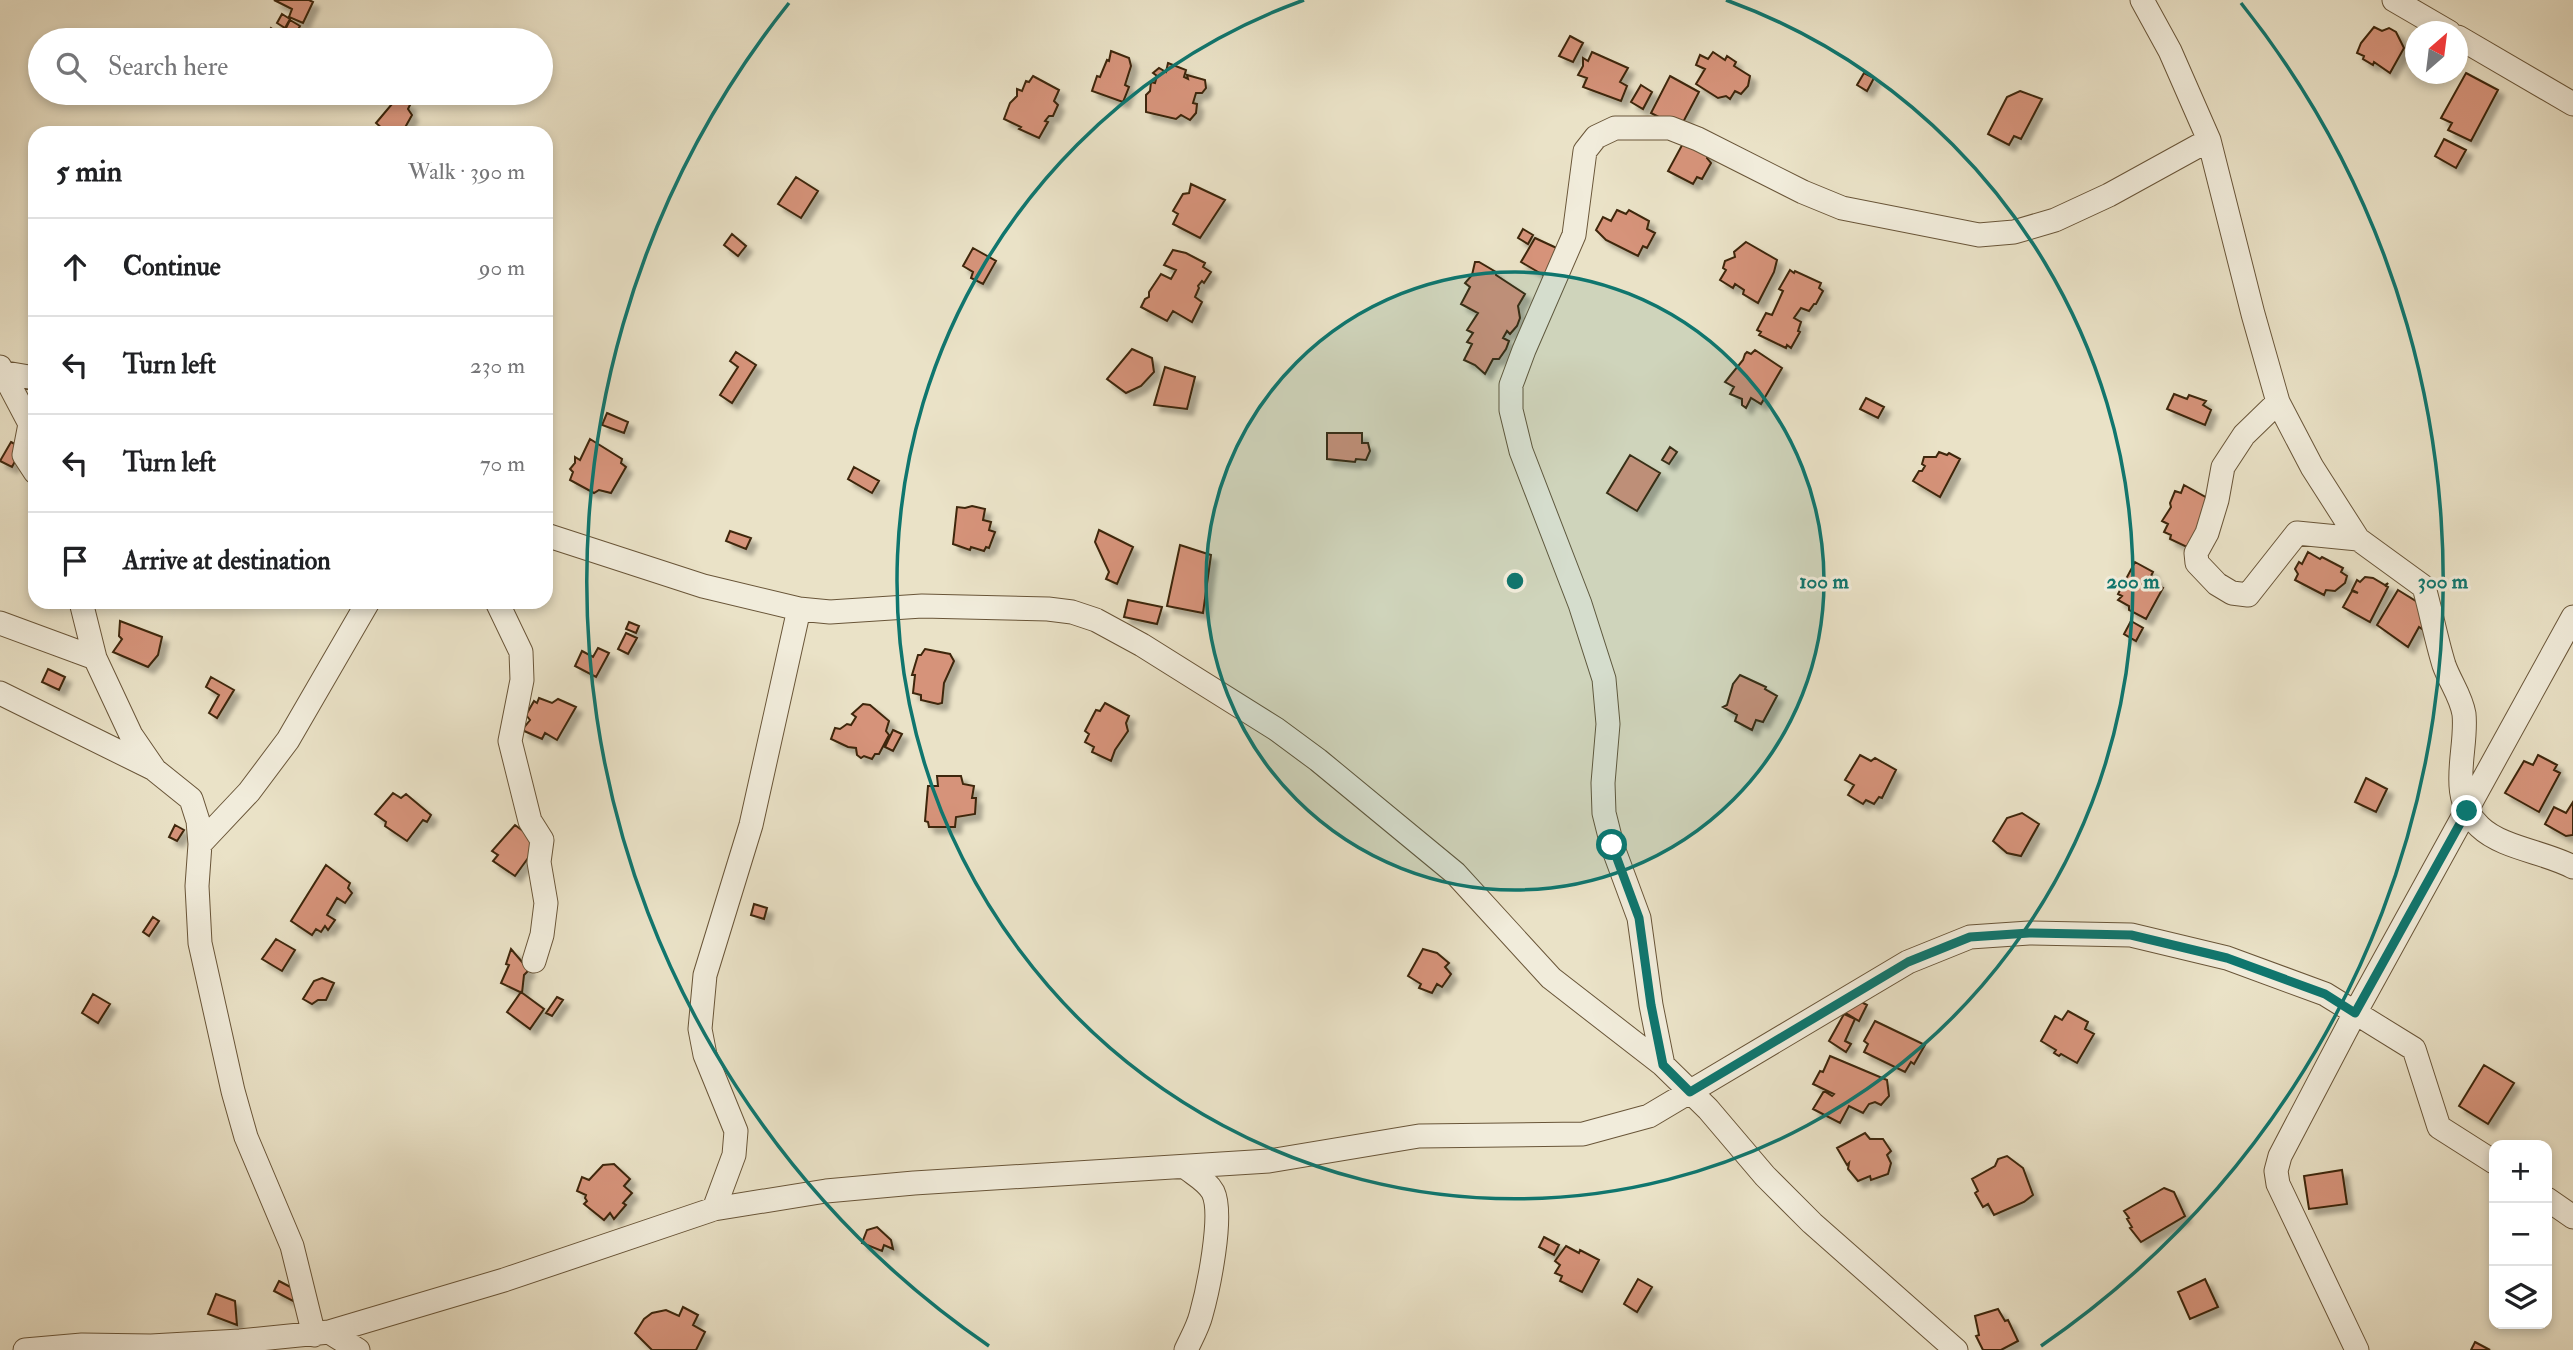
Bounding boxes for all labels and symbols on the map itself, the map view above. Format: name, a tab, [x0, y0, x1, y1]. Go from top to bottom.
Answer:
north arrow	[2405, 21, 2468, 84]
text: 100 m	[1799, 568, 1850, 595]
text: 200 m	[2107, 568, 2160, 595]
text: 300 m	[2418, 568, 2469, 595]
centre of rings	[1503, 569, 1527, 593]
route end	[2451, 795, 2482, 826]
route start	[1596, 829, 1627, 860]

